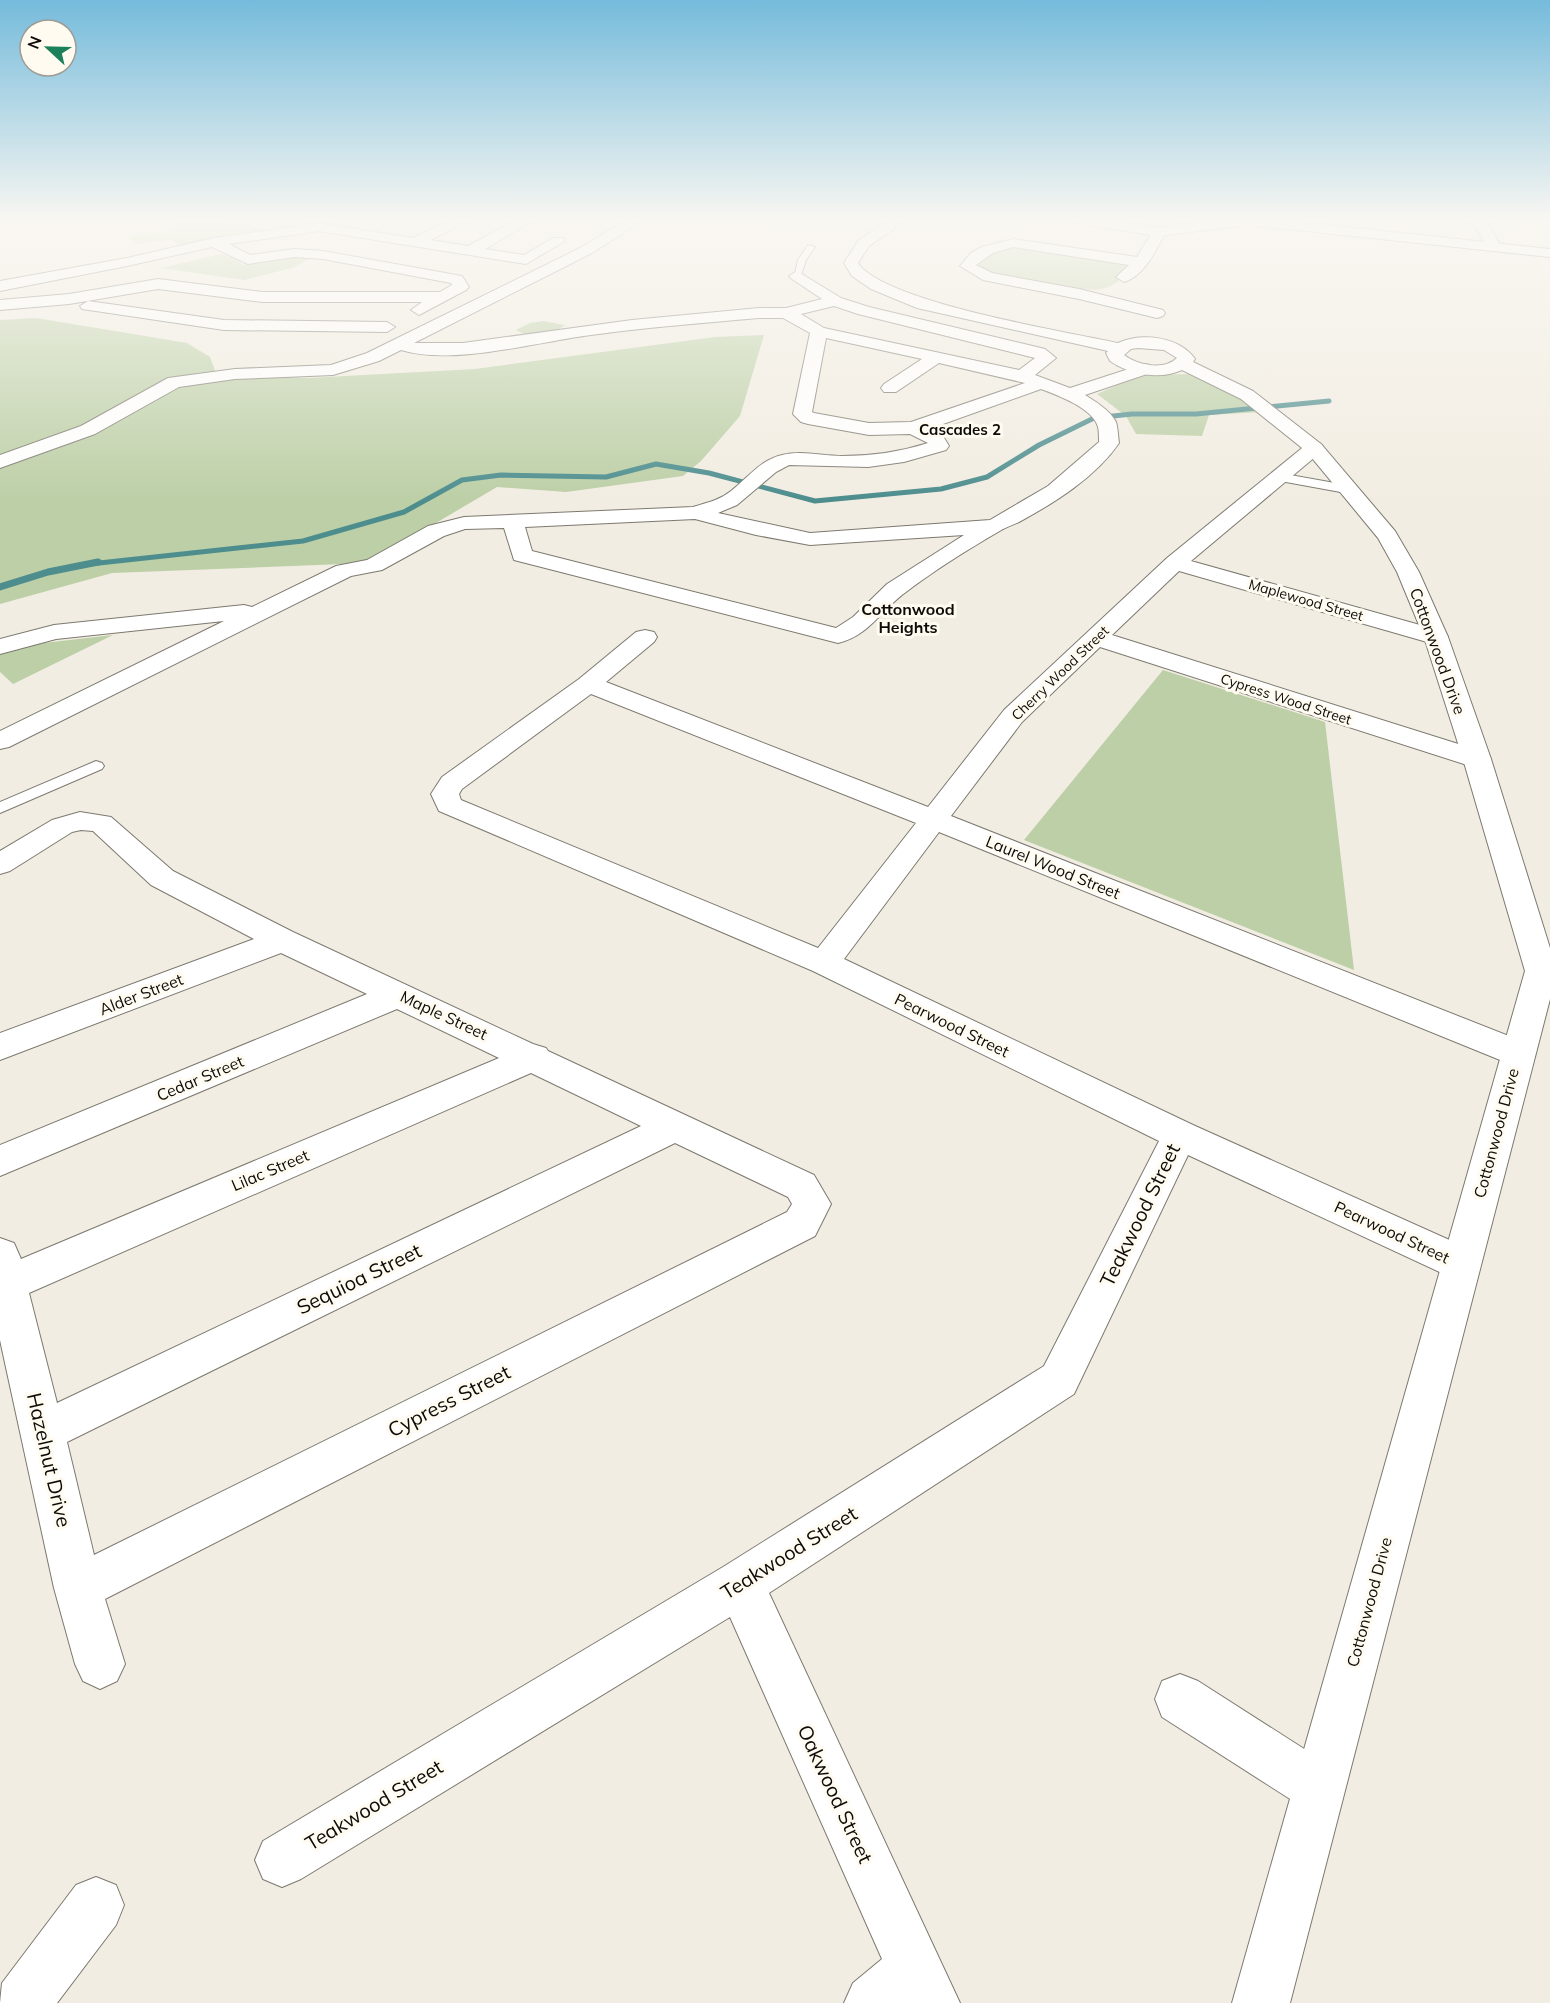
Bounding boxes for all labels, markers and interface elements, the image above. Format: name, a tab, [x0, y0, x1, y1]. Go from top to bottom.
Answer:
north arrow	[18, 18, 78, 78]
text: N	[23, 33, 46, 52]
district label: Cascades 2	[919, 420, 1001, 439]
street label: Maplewood Street	[1247, 575, 1366, 625]
street label: Cottonwood Drive	[1406, 585, 1470, 717]
district label: Cottonwood Heights	[861, 599, 955, 637]
street label: Cherry Wood Street	[1008, 622, 1113, 724]
street label: Cypress Wood Street	[1218, 669, 1354, 729]
street label: Laurel Wood Street	[983, 831, 1123, 903]
street label: Alder Street	[96, 969, 186, 1019]
street label: Maple Street	[397, 986, 491, 1044]
street label: Pearwood Street	[892, 989, 1013, 1062]
street label: Cedar Street	[154, 1051, 247, 1105]
street label: Cottonwood Drive	[1469, 1066, 1523, 1200]
street label: Teakwood Street	[1094, 1139, 1185, 1290]
street label: Lilac Street	[228, 1145, 312, 1195]
street label: Pearwood Street	[1331, 1197, 1453, 1268]
street label: Sequioa Street	[292, 1238, 425, 1320]
street label: Cypress Street	[383, 1359, 514, 1442]
street label: Hazelnut Drive	[22, 1390, 77, 1529]
street label: Teakwood Street	[716, 1501, 862, 1605]
street label: Cottonwood Drive	[1342, 1535, 1396, 1669]
street label: Oakwood Street	[792, 1721, 878, 1867]
street label: Teakwood Street	[300, 1754, 447, 1855]

